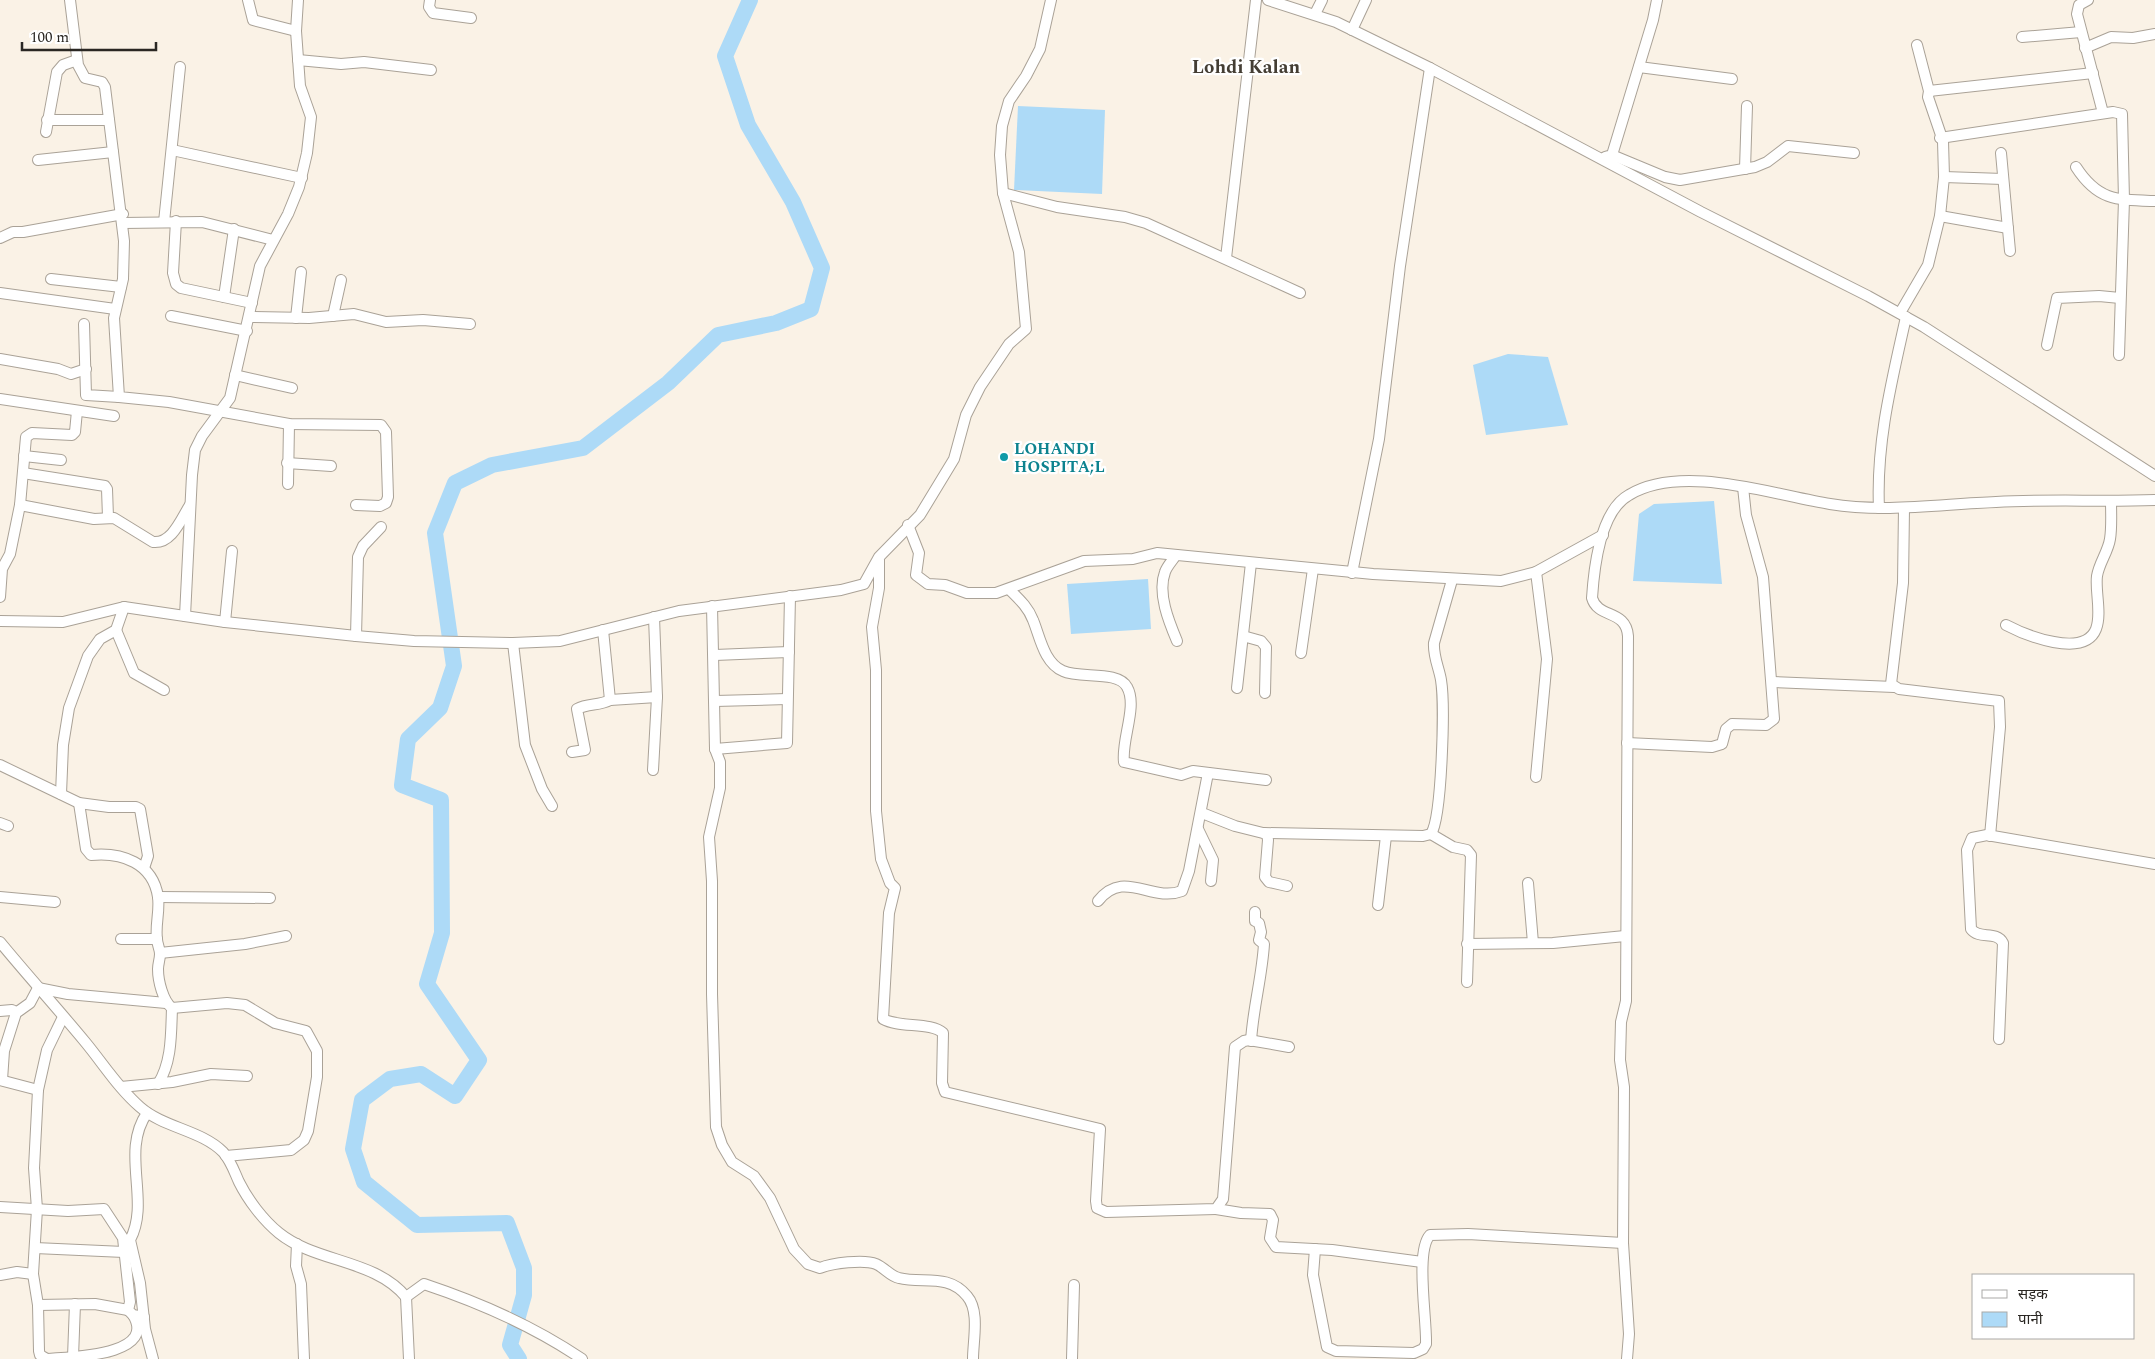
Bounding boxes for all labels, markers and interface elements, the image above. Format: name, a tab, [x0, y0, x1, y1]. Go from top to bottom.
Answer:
scale bar	[22, 20, 156, 52]
text: 100 m	[30, 26, 69, 49]
district label: Lohdi Kalan	[1192, 53, 1301, 82]
place label: LOHANDI HOSPITA;L	[1014, 437, 1105, 479]
marker: LOHANDI HOSPITA;L	[998, 451, 1010, 463]
legend	[1972, 1274, 2135, 1339]
text: सड़क	[2018, 1283, 2048, 1306]
text: पानी	[2018, 1308, 2044, 1331]

